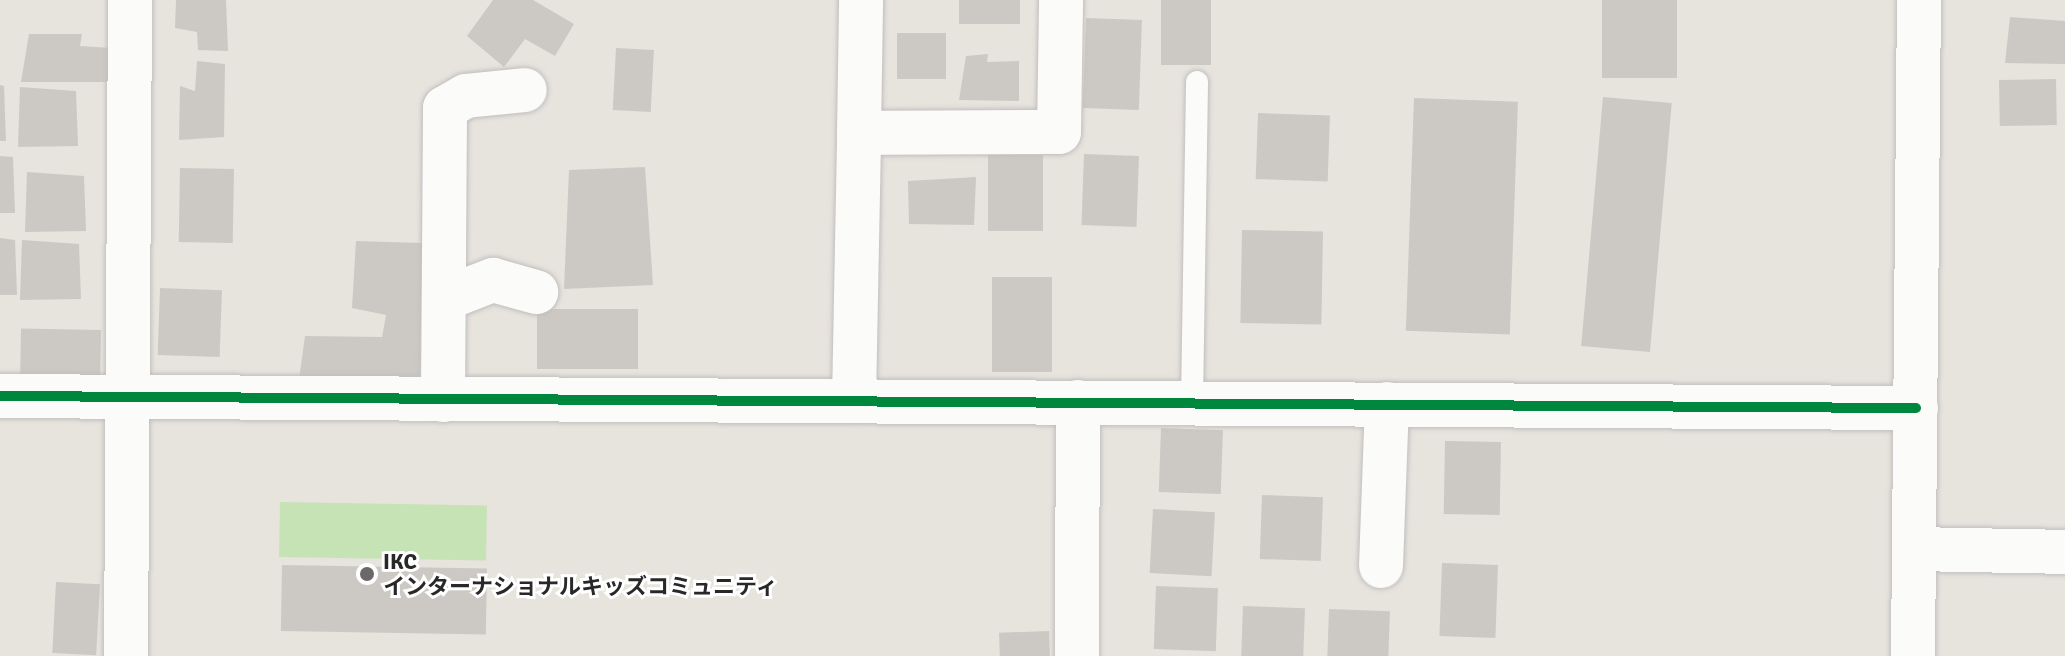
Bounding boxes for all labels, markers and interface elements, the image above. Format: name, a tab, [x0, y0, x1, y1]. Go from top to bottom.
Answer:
place label: IKC インターナショナルキッズコミュニティ	[383, 548, 779, 600]
marker: IKC インターナショナルキッズコミュニティ	[358, 565, 376, 583]

